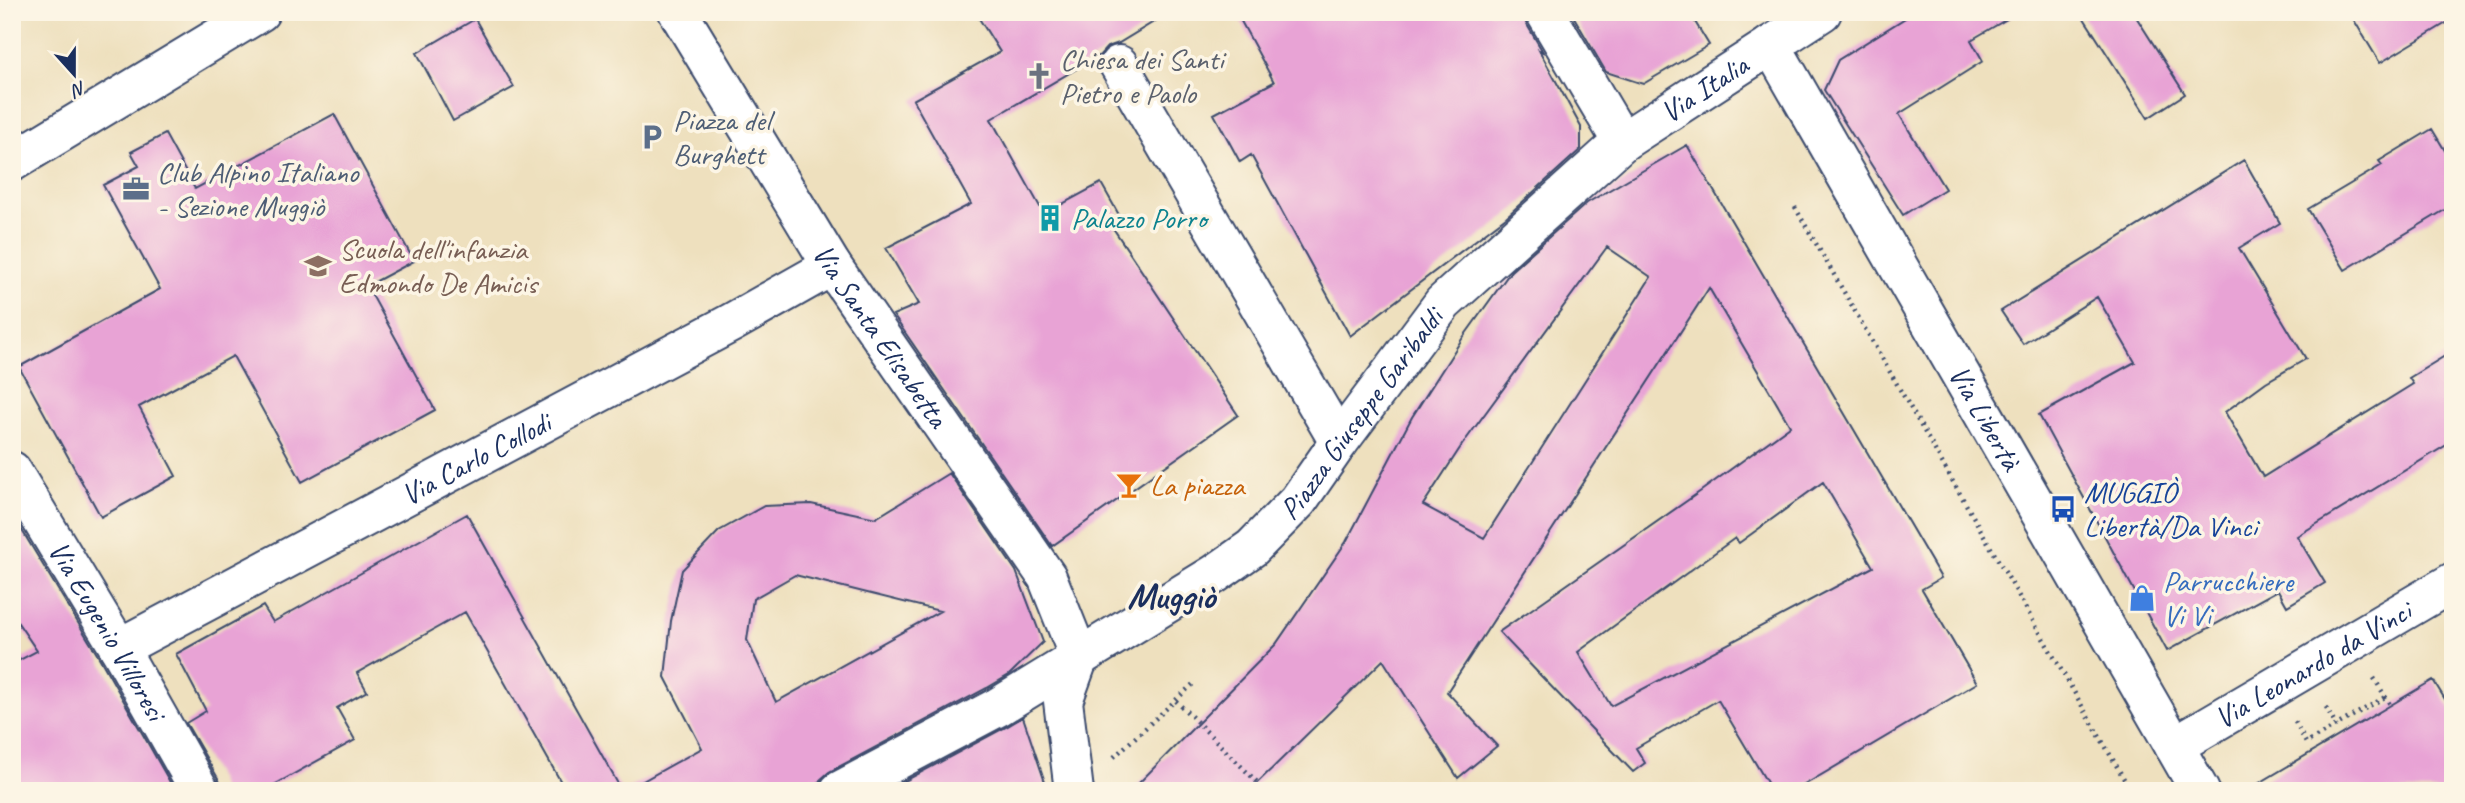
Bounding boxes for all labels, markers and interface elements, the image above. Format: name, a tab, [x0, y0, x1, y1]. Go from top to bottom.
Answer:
north arrow	[38, 38, 108, 108]
place label: Chiesa dei Santi Pietro e Paolo	[1060, 40, 1227, 112]
street label: Via Italia	[1653, 45, 1757, 131]
church icon: Chiesa dei Santi Pietro e Paolo	[1024, 61, 1054, 91]
text: N	[67, 76, 90, 103]
place label: Piazza del Burghett	[673, 101, 775, 173]
parking icon: Piazza del Burghett	[637, 122, 667, 152]
place label: Club Alpino Italiano - Sezione Muggiò	[157, 153, 360, 225]
office icon: Club Alpino Italiano - Sezione Muggiò	[121, 174, 151, 204]
place label: Palazzo Porro	[1071, 199, 1210, 237]
building icon: Palazzo Porro	[1035, 203, 1065, 233]
place label: Scuola dell'infanzia Edmondo De Amicis	[339, 230, 540, 302]
street label: Via Santa Elisabetta	[804, 237, 958, 436]
school or university icon: Scuola dell'infanzia Edmondo De Amicis	[303, 251, 333, 281]
street label: Piazza Giuseppe Garibaldi	[1271, 298, 1454, 528]
street label: Via Libertà	[1940, 359, 2031, 479]
street label: Via Carlo Collodi	[395, 402, 560, 514]
place label: La piazza	[1150, 466, 1246, 504]
bar icon: La piazza	[1114, 470, 1144, 500]
place label: MUGGIÒ Libertà/Da Vinci	[2084, 473, 2260, 545]
bus stop icon: MUGGIÒ Libertà/Da Vinci	[2048, 494, 2078, 524]
street label: Via Eugenio Villoresi	[40, 534, 177, 730]
place label: Parrucchiere Vi Vi	[2163, 562, 2295, 634]
district label: Muggiò	[1127, 572, 1218, 619]
shop icon: Parrucchiere Vi Vi	[2127, 583, 2157, 613]
street label: Via Leonardo da Vinci	[2208, 590, 2421, 737]

